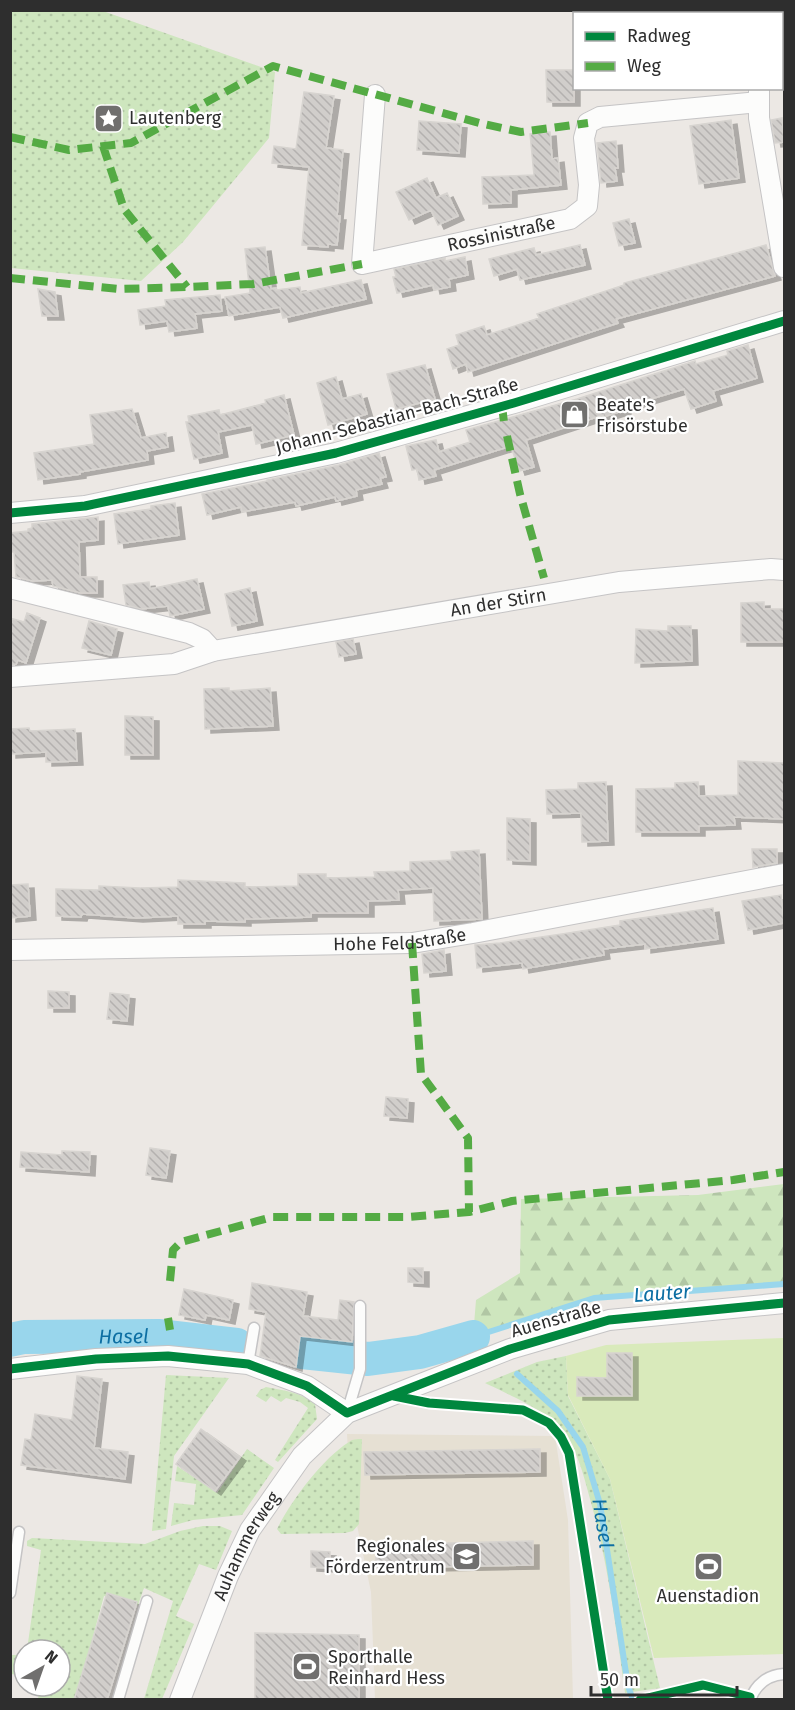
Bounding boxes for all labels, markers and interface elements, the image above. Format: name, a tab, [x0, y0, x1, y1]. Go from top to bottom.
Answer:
legend	[573, 12, 783, 90]
text: Radweg	[627, 25, 691, 47]
text: Weg	[627, 55, 661, 77]
place icon: Lautenberg	[92, 102, 124, 134]
place label: Lautenberg	[129, 107, 222, 129]
street label: Rossinistraße	[445, 211, 557, 256]
street label: Johann-Sebastian-Bach-Straße	[273, 373, 521, 459]
place label: Beate's Frisörstube	[596, 394, 688, 437]
shop icon: Beate's Frisörstube	[559, 399, 591, 431]
street label: An der Stirn	[449, 584, 548, 621]
street label: Hohe Feldstraße	[333, 923, 468, 955]
water label: Lauter	[633, 1279, 693, 1307]
street label: Auenstraße	[508, 1296, 604, 1342]
water label: Hasel	[98, 1324, 149, 1348]
street label: Auhammerweg	[209, 1487, 285, 1604]
water label: Hasel	[587, 1497, 619, 1550]
place label: Regionales Förderzentrum	[325, 1535, 445, 1578]
school or university icon: Regionales Förderzentrum	[450, 1540, 482, 1572]
sports icon: Auenstadion	[692, 1551, 724, 1583]
place label: Auenstadion	[657, 1585, 759, 1607]
north arrow	[12, 1638, 72, 1698]
text: N	[41, 1646, 61, 1668]
place label: Sporthalle Reinhard Hess	[328, 1646, 445, 1689]
sports icon: Sporthalle Reinhard Hess	[291, 1651, 323, 1683]
scale bar	[591, 1659, 736, 1697]
text: 50 m	[600, 1669, 639, 1691]

